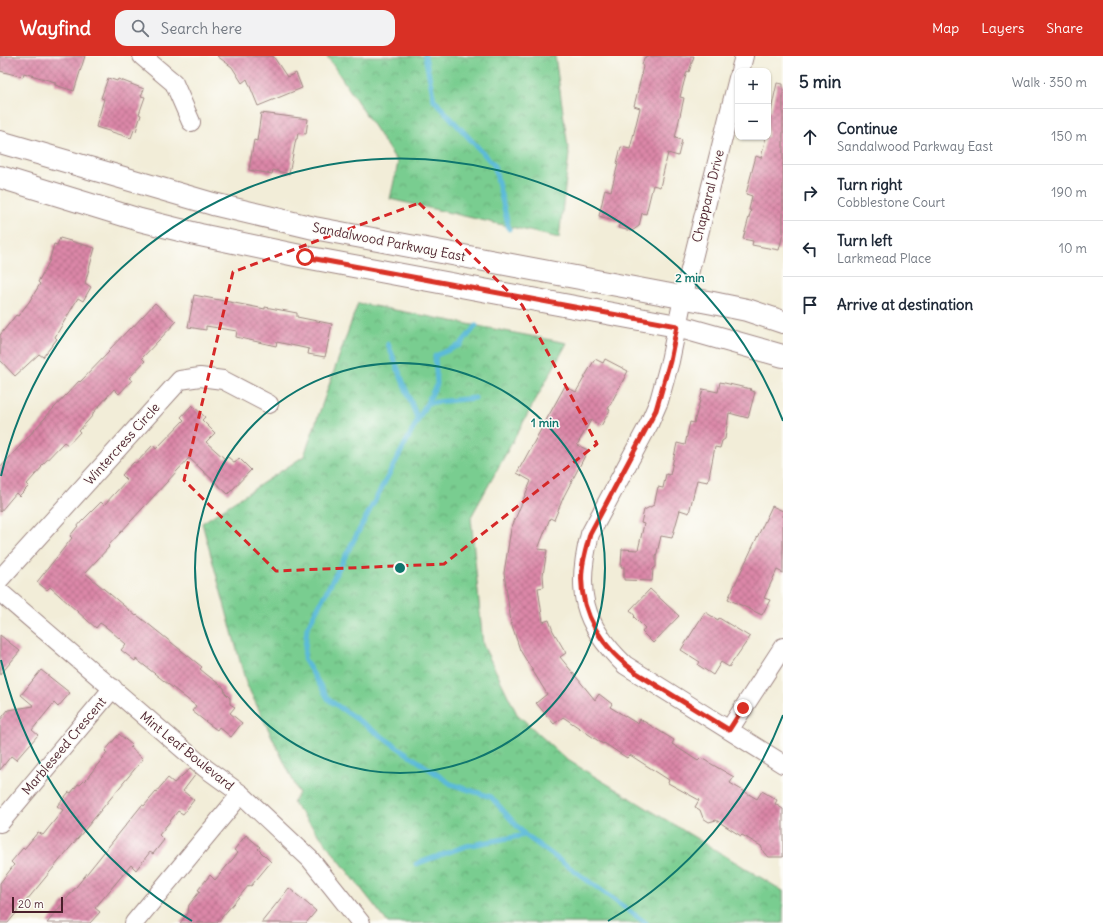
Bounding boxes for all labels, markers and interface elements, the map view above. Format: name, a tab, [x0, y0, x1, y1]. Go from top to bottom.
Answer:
search box	[115, 10, 395, 46]
text: Wayfind	[20, 16, 91, 40]
icon: search	[129, 17, 151, 39]
text: Search here	[161, 19, 242, 38]
text: Map	[932, 19, 959, 37]
text: Layers	[981, 19, 1024, 37]
text: Share	[1046, 19, 1083, 37]
map controls	[735, 68, 771, 140]
button: +	[735, 68, 771, 104]
text: 5 min	[799, 71, 841, 93]
text: Walk · 350 m	[1012, 74, 1087, 91]
button: −	[735, 104, 771, 140]
text: Continue	[837, 119, 898, 138]
icon: ahead	[799, 126, 821, 148]
text: 150 m	[1051, 128, 1087, 145]
text: Sandalwood Parkway East	[837, 138, 993, 155]
street label: Chapparal Drive	[688, 148, 728, 244]
text: Turn right	[837, 175, 902, 194]
icon: right	[799, 182, 821, 204]
text: 190 m	[1051, 184, 1087, 201]
text: Cobblestone Court	[837, 194, 945, 211]
street label: Sandalwood Parkway East	[311, 219, 468, 265]
text: Turn left	[837, 231, 892, 250]
icon: left	[799, 238, 821, 260]
text: 10 m	[1059, 240, 1087, 257]
route start	[296, 248, 314, 266]
text: Larkmead Place	[837, 250, 931, 267]
text: 2 min	[675, 270, 705, 285]
icon: arrive	[799, 294, 821, 316]
text: Arrive at destination	[837, 295, 973, 314]
street label: Wintercress Circle	[80, 399, 164, 489]
text: 1 min	[531, 415, 559, 430]
centre of rings	[393, 561, 407, 575]
street label: Marbleseed Crescent	[18, 693, 110, 798]
route end	[734, 699, 752, 717]
street label: Mint Leaf Boulevard	[136, 708, 238, 794]
scale bar	[12, 895, 63, 914]
text: 20 m	[18, 897, 44, 911]

